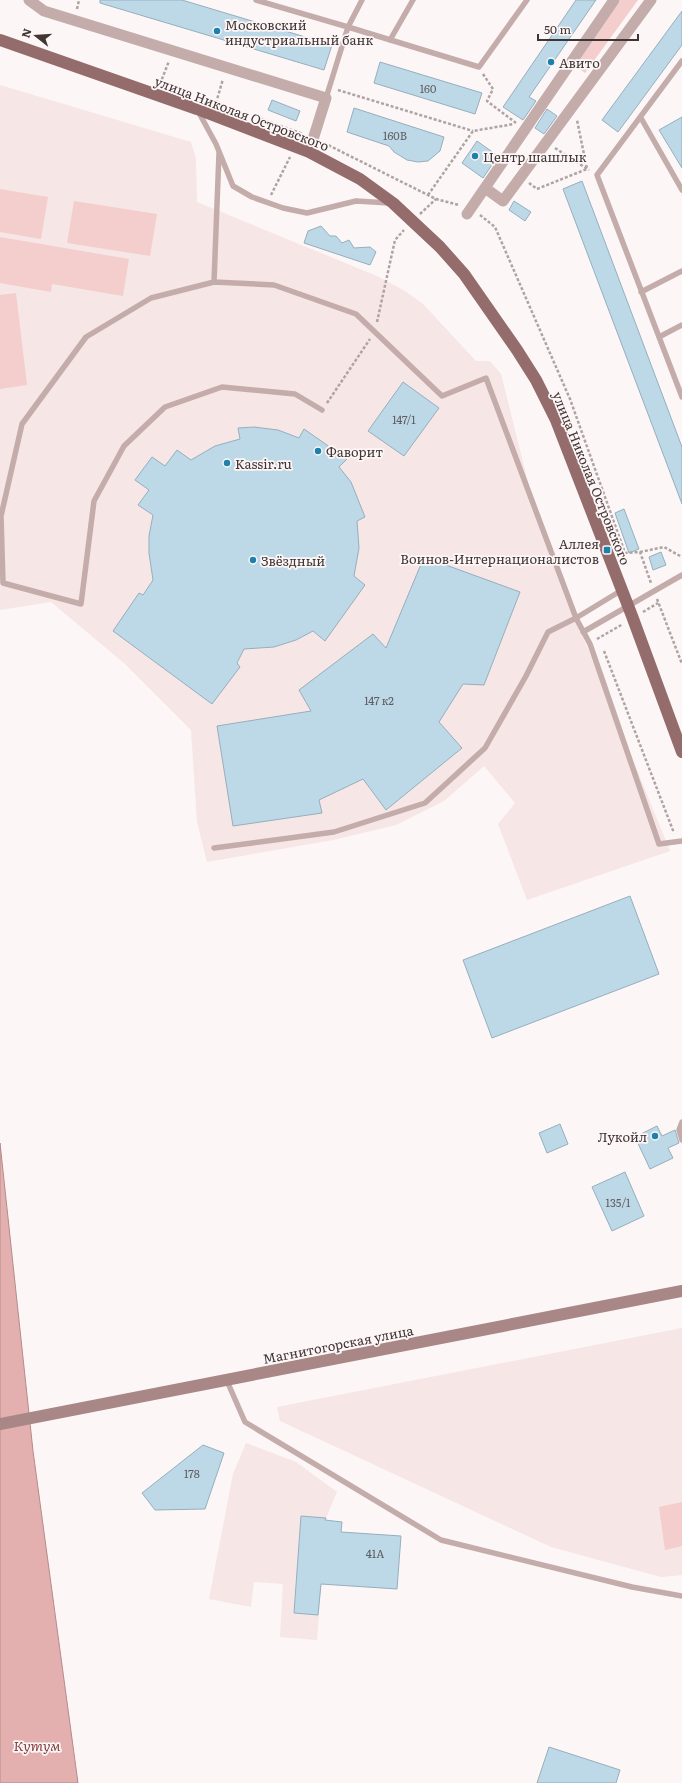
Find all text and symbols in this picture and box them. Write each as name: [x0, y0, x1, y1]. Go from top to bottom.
place label: Московский индустриальный банк: [225, 15, 373, 49]
north arrow: [16, 16, 56, 56]
scale bar: [538, 16, 638, 42]
text: 50 m: [544, 20, 571, 38]
text: N: [16, 26, 34, 40]
marker: Московский индустриальный банк: [212, 26, 222, 36]
place label: Авито: [559, 53, 600, 72]
marker: Авито: [546, 57, 556, 67]
street label: улица Николая Островского: [152, 71, 332, 155]
house number: 160: [420, 80, 436, 96]
house number: 160В: [383, 127, 407, 143]
place label: Центр шашлык: [483, 147, 587, 166]
marker: Центр шашлык: [470, 151, 480, 161]
street label: улица Николая Островского: [548, 388, 636, 568]
house number: 147/1: [392, 411, 416, 427]
place label: Фаворит: [326, 442, 383, 461]
marker: Фаворит: [313, 446, 323, 456]
place label: Kassir.ru: [235, 454, 292, 473]
marker: Kassir.ru: [222, 458, 232, 468]
place label: Аллея Воинов-Интернационалистов: [400, 534, 599, 568]
marker: Аллея Воинов-Интернационалистов: [602, 545, 612, 555]
place label: Звёздный: [261, 551, 325, 570]
marker: Звёздный: [248, 555, 258, 565]
house number: 147 к2: [364, 692, 394, 708]
place label: Лукойл: [598, 1127, 647, 1146]
marker: Лукойл: [650, 1131, 660, 1141]
house number: 135/1: [605, 1194, 631, 1210]
street label: Магнитогорская улица: [261, 1320, 415, 1368]
house number: 178: [184, 1465, 200, 1481]
house number: 41А: [366, 1545, 384, 1561]
water label: Кутум: [14, 1735, 61, 1755]

